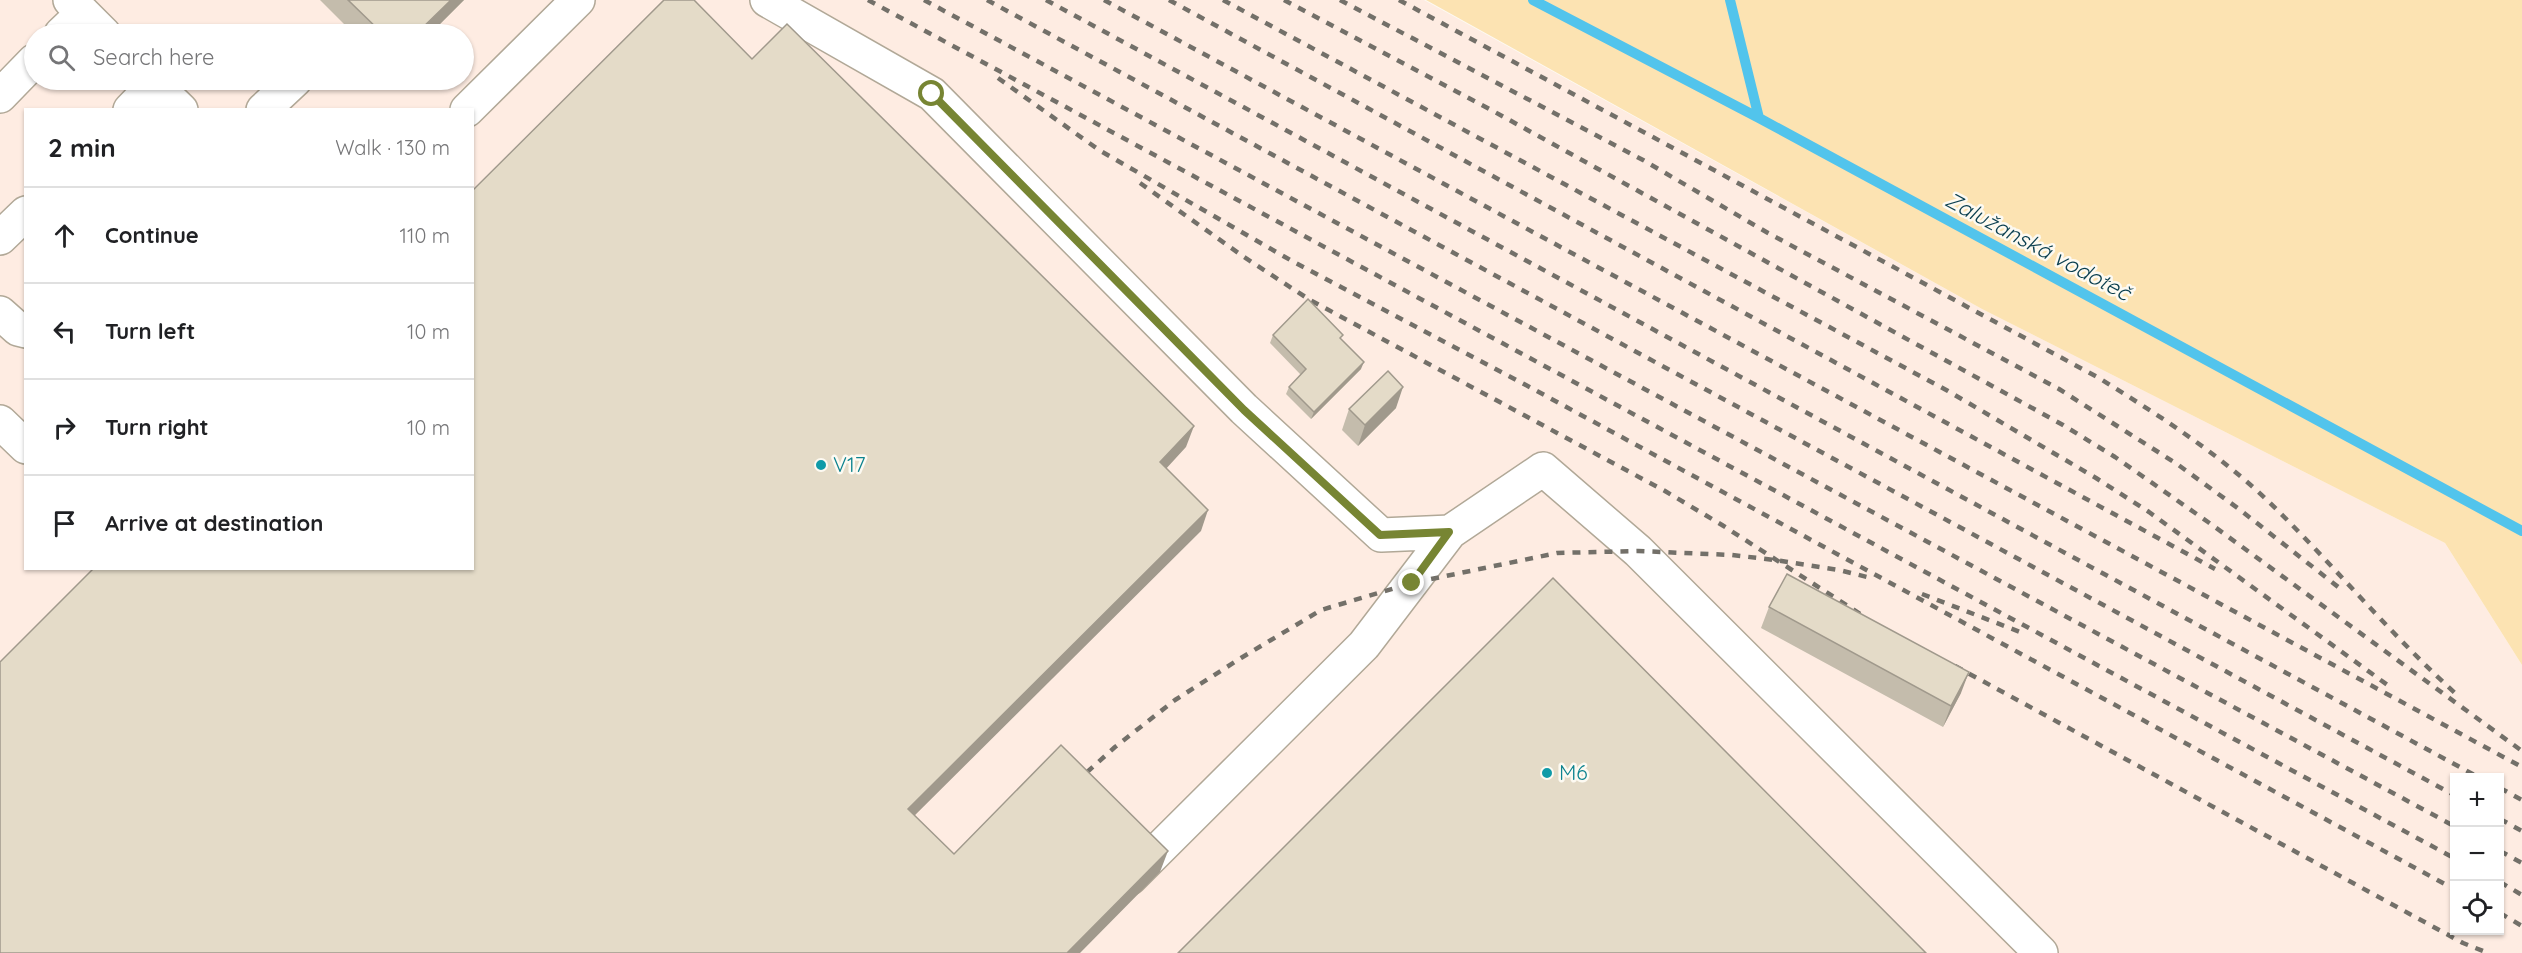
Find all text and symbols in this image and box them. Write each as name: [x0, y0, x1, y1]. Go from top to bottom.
search box: [24, 24, 474, 90]
icon: search: [45, 41, 78, 74]
text: Search here: [93, 43, 214, 71]
route start: [918, 80, 944, 106]
text: 2 min: [48, 131, 116, 164]
text: Walk · 130 m: [335, 135, 450, 160]
water label: Zalužanská vodoteč: [1941, 185, 2138, 308]
icon: ahead: [48, 219, 81, 252]
text: Continue: [105, 221, 199, 249]
text: 110 m: [400, 223, 450, 248]
icon: left: [48, 315, 81, 348]
text: Turn left: [105, 317, 195, 345]
text: 10 m: [407, 319, 450, 344]
icon: right: [48, 411, 81, 444]
text: Turn right: [105, 413, 209, 441]
text: 10 m: [407, 415, 450, 440]
place label: V17: [833, 451, 866, 477]
marker: V17: [814, 458, 828, 472]
icon: arrive: [48, 507, 81, 540]
text: Arrive at destination: [105, 509, 323, 537]
route end: [1398, 569, 1424, 595]
place label: M6: [1559, 759, 1588, 785]
marker: M6: [1540, 766, 1554, 780]
map controls: [2450, 773, 2504, 935]
button: +: [2450, 773, 2504, 827]
button: −: [2450, 827, 2504, 881]
button: locate: [2450, 881, 2504, 935]

